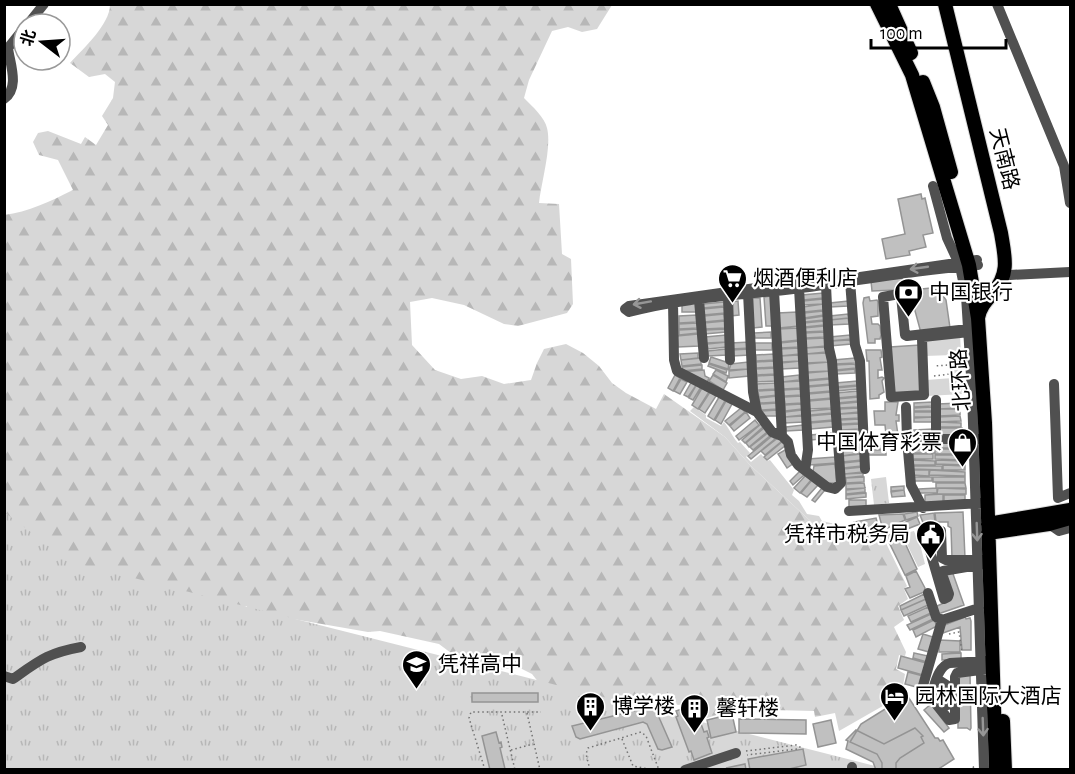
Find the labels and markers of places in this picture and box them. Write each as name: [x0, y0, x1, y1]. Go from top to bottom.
supermarket icon: 烟酒便利店: [716, 262, 748, 304]
place label: 烟酒便利店: [753, 267, 858, 289]
bank icon: 中国银行: [892, 276, 924, 318]
place label: 中国银行: [929, 281, 1013, 303]
shop icon: 中国体育彩票: [947, 426, 979, 468]
place label: 中国体育彩票: [816, 431, 942, 453]
public building icon: 凭祥市税务局: [915, 518, 947, 560]
place label: 凭祥市税务局: [784, 523, 910, 545]
school or university icon: 凭祥高中: [401, 648, 433, 690]
place label: 凭祥高中: [438, 653, 522, 675]
hotel icon: 园林国际大酒店: [878, 680, 910, 722]
place label: 园林国际大酒店: [915, 685, 1062, 707]
building icon: 博学楼: [575, 690, 607, 732]
building icon: 馨轩楼: [679, 692, 711, 734]
place label: 博学楼: [612, 695, 675, 717]
place label: 馨轩楼: [716, 697, 779, 719]

